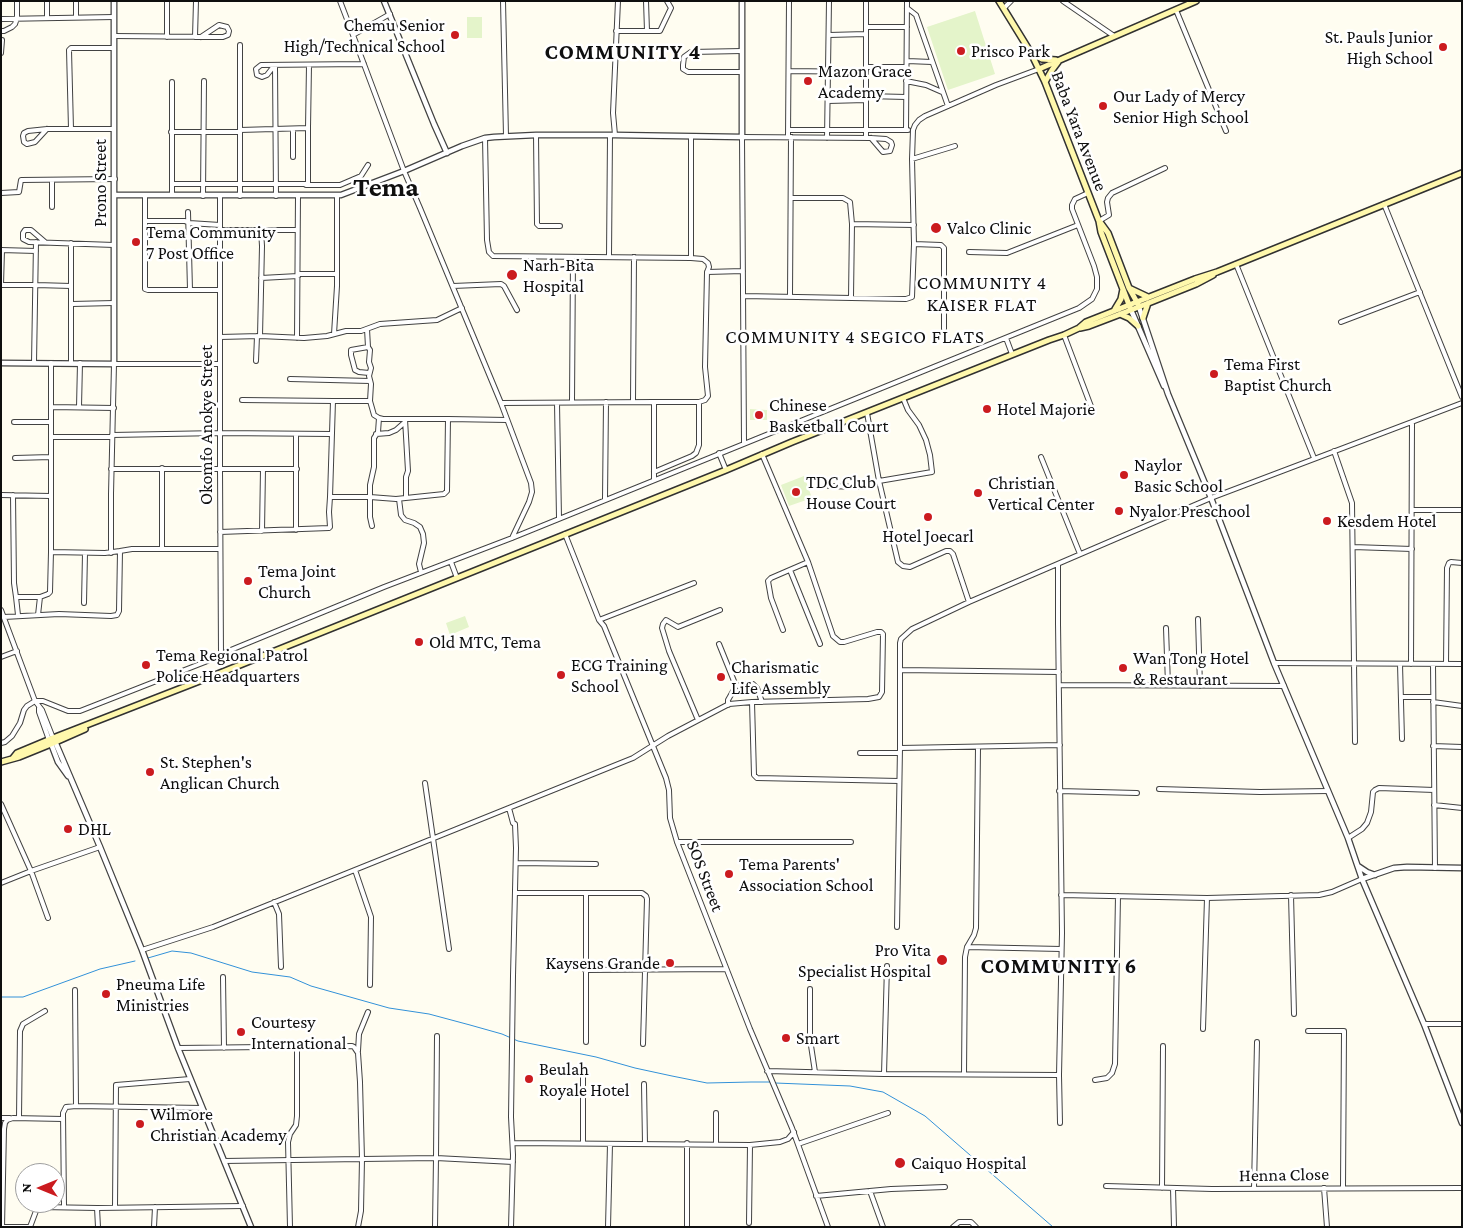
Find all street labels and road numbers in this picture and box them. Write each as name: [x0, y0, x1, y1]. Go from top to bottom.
street label: Baba Yara Avenue: [1046, 68, 1112, 194]
street label: Prono Street: [89, 139, 111, 227]
street label: Okomfo Anokye Street: [195, 345, 217, 505]
street label: SOS Street: [682, 837, 728, 915]
street label: Henna Close: [1239, 1163, 1329, 1187]

